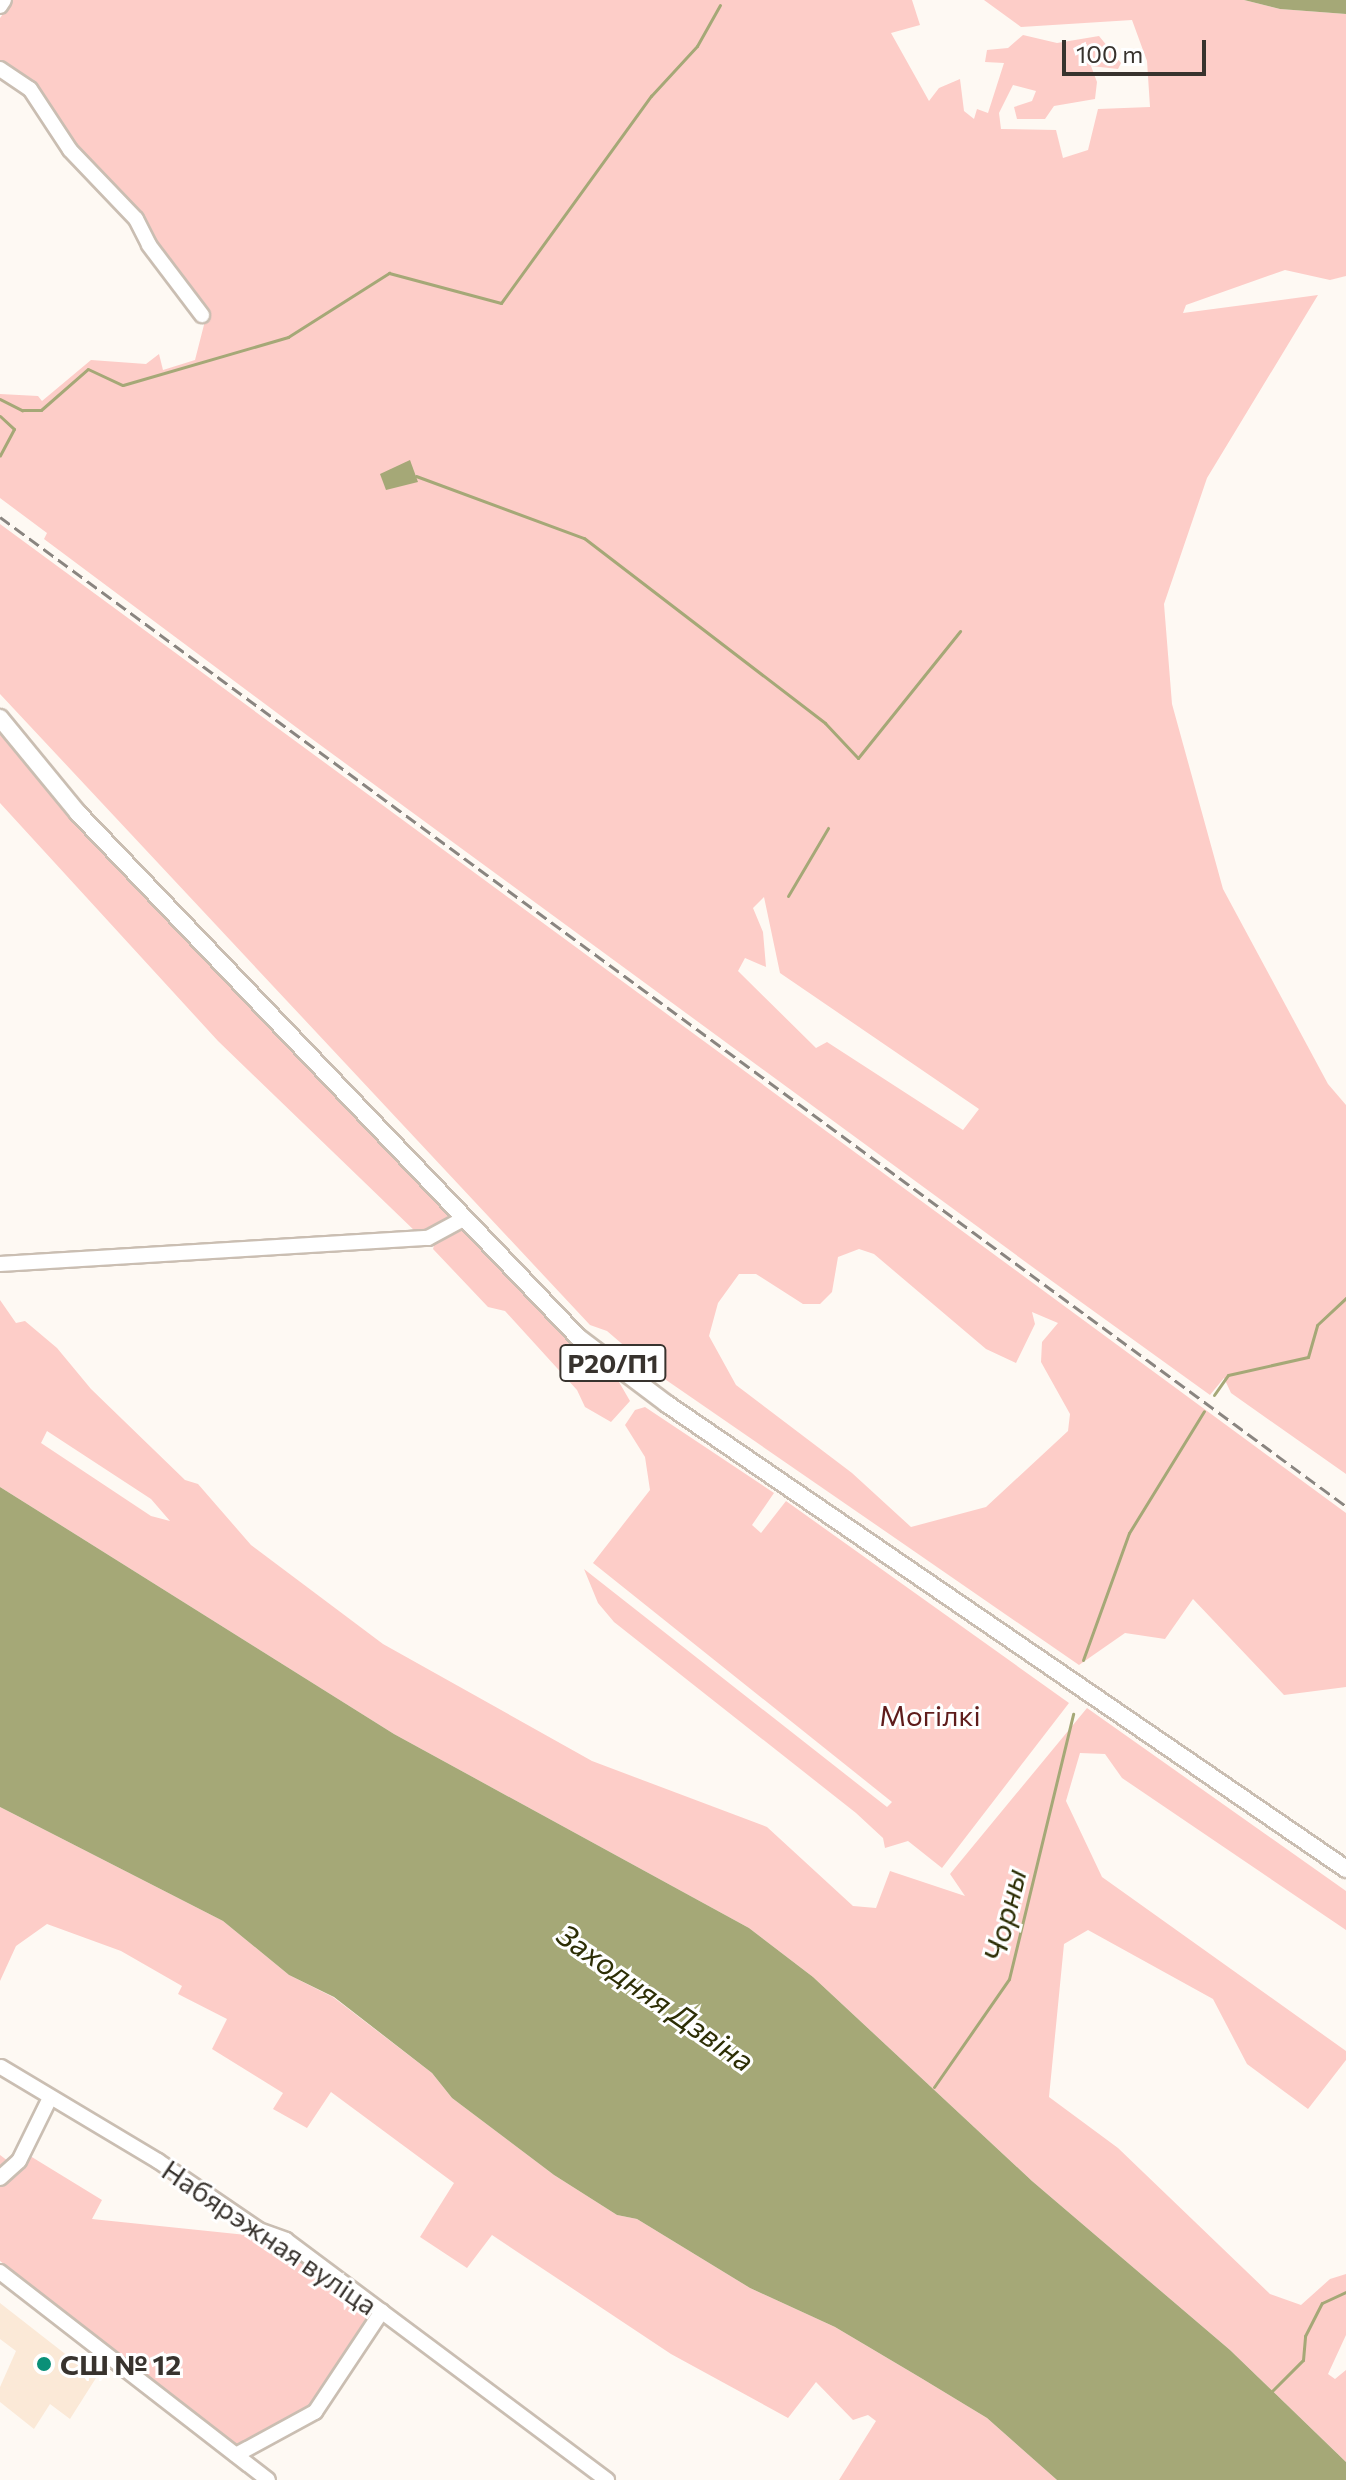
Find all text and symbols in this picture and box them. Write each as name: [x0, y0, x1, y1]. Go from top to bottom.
scale bar: [1066, 24, 1210, 74]
text: 100 m: [1076, 39, 1143, 68]
road number: Р20/П1: [559, 1341, 667, 1385]
park label: Могілкі: [879, 1698, 981, 1732]
water label: Чорны: [975, 1865, 1033, 1965]
water label: Заходняя Дзвіна: [551, 1916, 761, 2078]
street label: Набярэжная вуліца: [156, 2153, 384, 2321]
place label: СШ № 12: [60, 2347, 181, 2381]
marker: СШ № 12: [35, 2355, 53, 2373]

